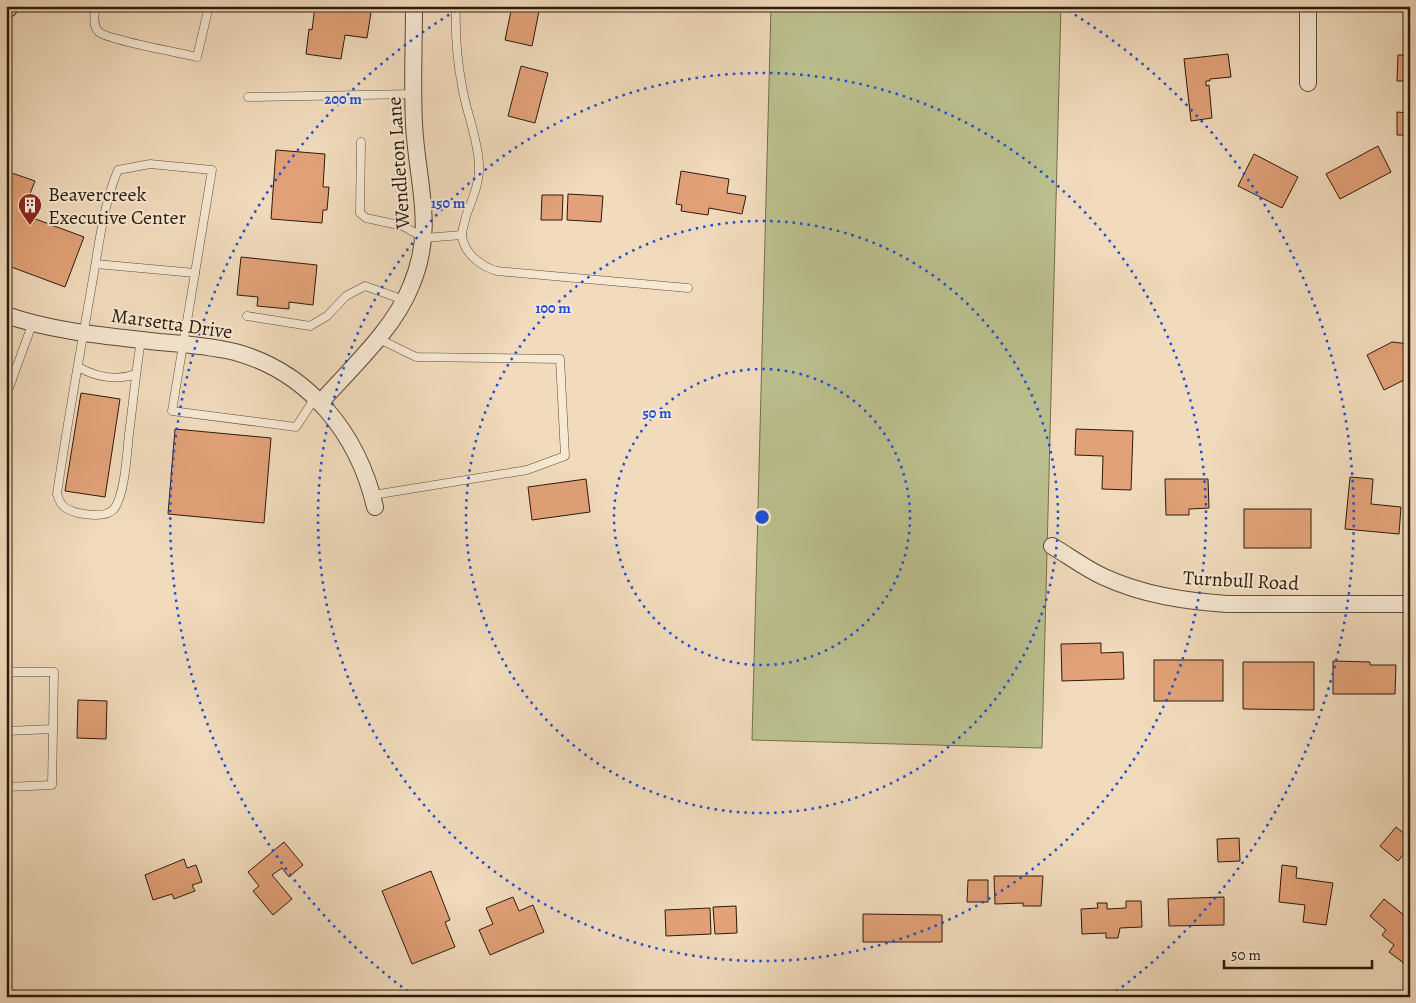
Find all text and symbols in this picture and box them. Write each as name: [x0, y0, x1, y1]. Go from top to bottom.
text: 200 m: [324, 89, 362, 109]
street label: Wendleton Lane: [380, 96, 417, 231]
place label: Beavercreek Executive Center: [48, 181, 187, 231]
building icon: Beavercreek Executive Center: [17, 192, 43, 226]
text: 150 m: [431, 193, 466, 213]
text: 100 m: [535, 298, 571, 318]
street label: Marsetta Drive: [110, 302, 234, 345]
text: 50 m: [642, 403, 672, 423]
centre of rings: [753, 508, 771, 526]
street label: Turnbull Road: [1182, 564, 1300, 597]
scale bar: [1224, 938, 1371, 970]
text: 50 m: [1231, 945, 1261, 965]

